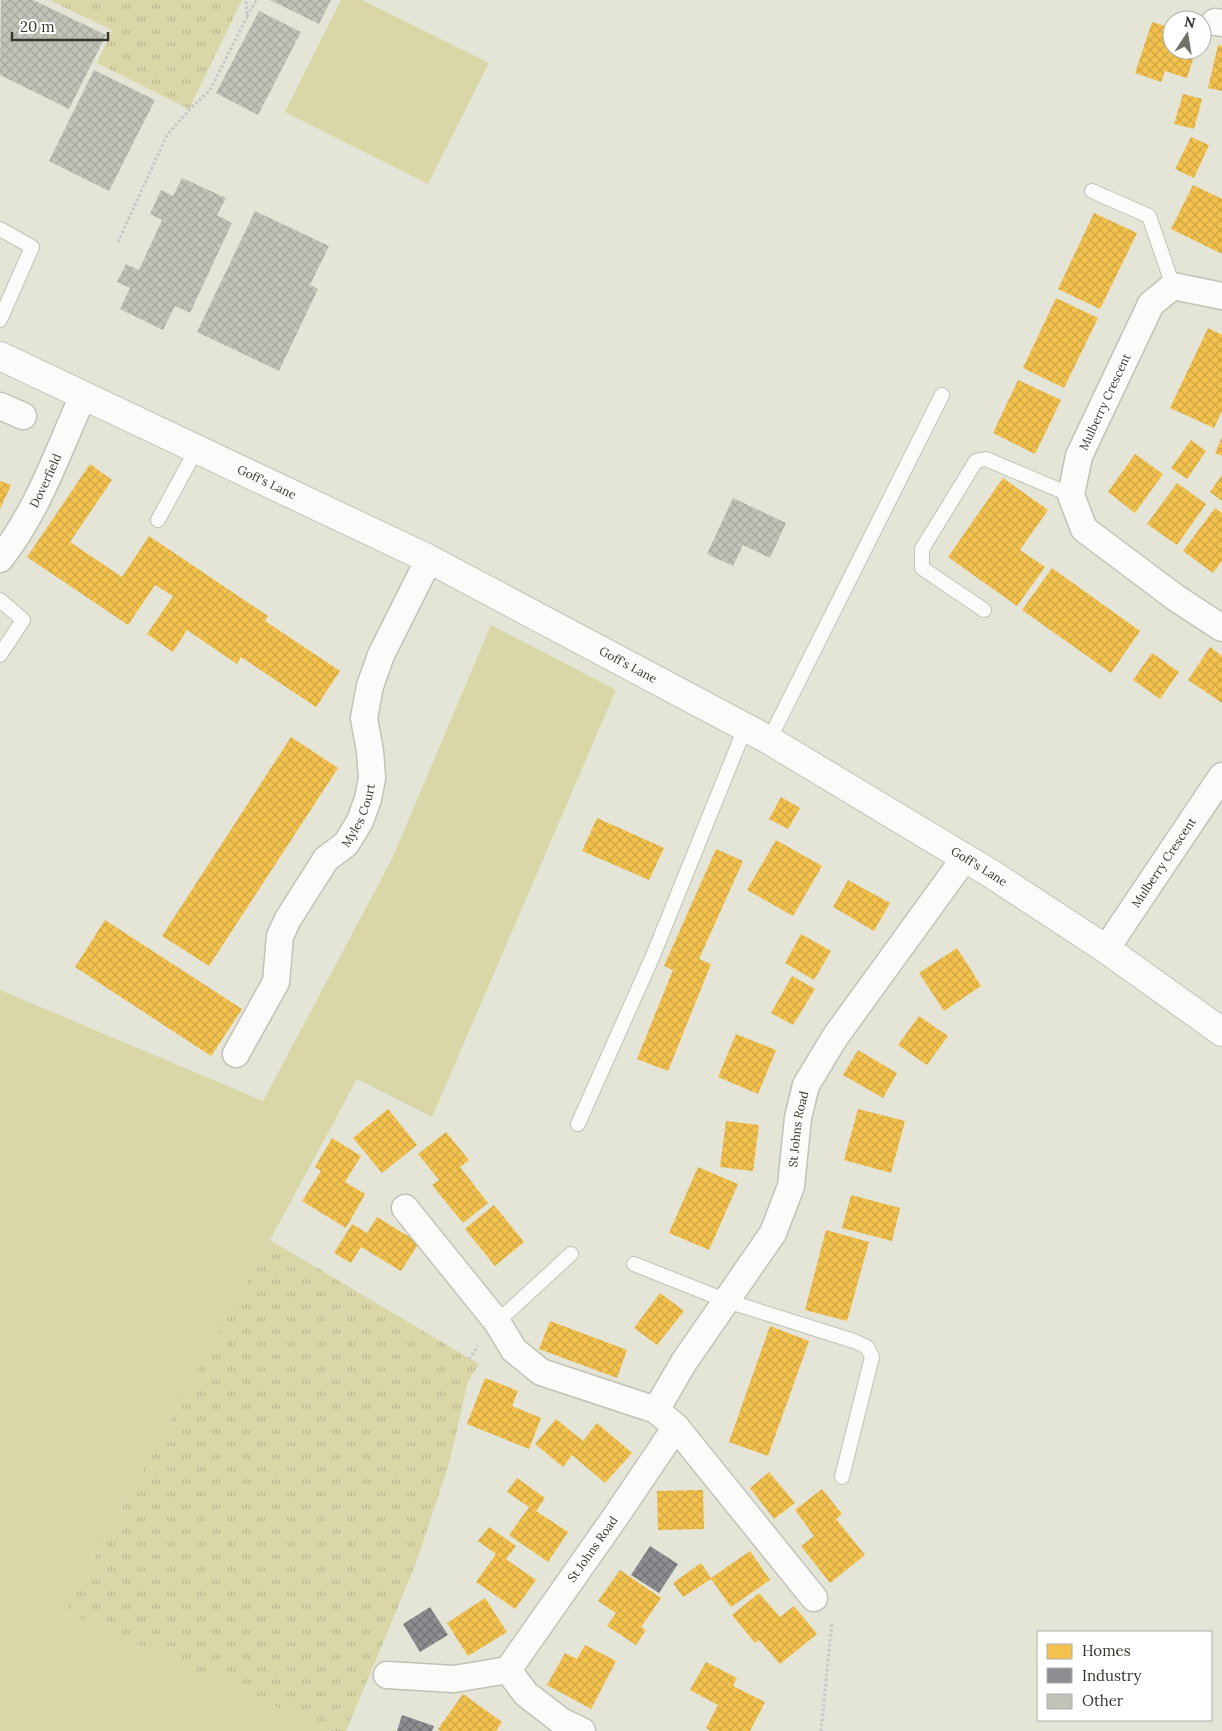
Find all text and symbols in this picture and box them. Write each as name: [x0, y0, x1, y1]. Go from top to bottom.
scale bar: [12, 10, 109, 42]
north arrow: [1162, 10, 1212, 60]
text: N: [1183, 12, 1197, 32]
text: 20 m: [20, 17, 55, 36]
street label: Mulberry Crescent: [1076, 351, 1134, 453]
street label: Doverfield: [26, 451, 64, 510]
street label: Goff's Lane: [235, 461, 299, 502]
street label: Goff's Lane: [597, 643, 660, 686]
street label: Myles Court: [338, 782, 378, 850]
street label: Mulberry Crescent: [1128, 814, 1199, 910]
street label: Goff's Lane: [948, 843, 1011, 889]
street label: St Johns Road: [785, 1089, 811, 1168]
street label: St Johns Road: [564, 1513, 621, 1585]
legend: [1037, 1631, 1212, 1721]
text: Homes: [1082, 1641, 1131, 1660]
text: Industry: [1082, 1666, 1141, 1685]
text: Other: [1082, 1691, 1124, 1710]

